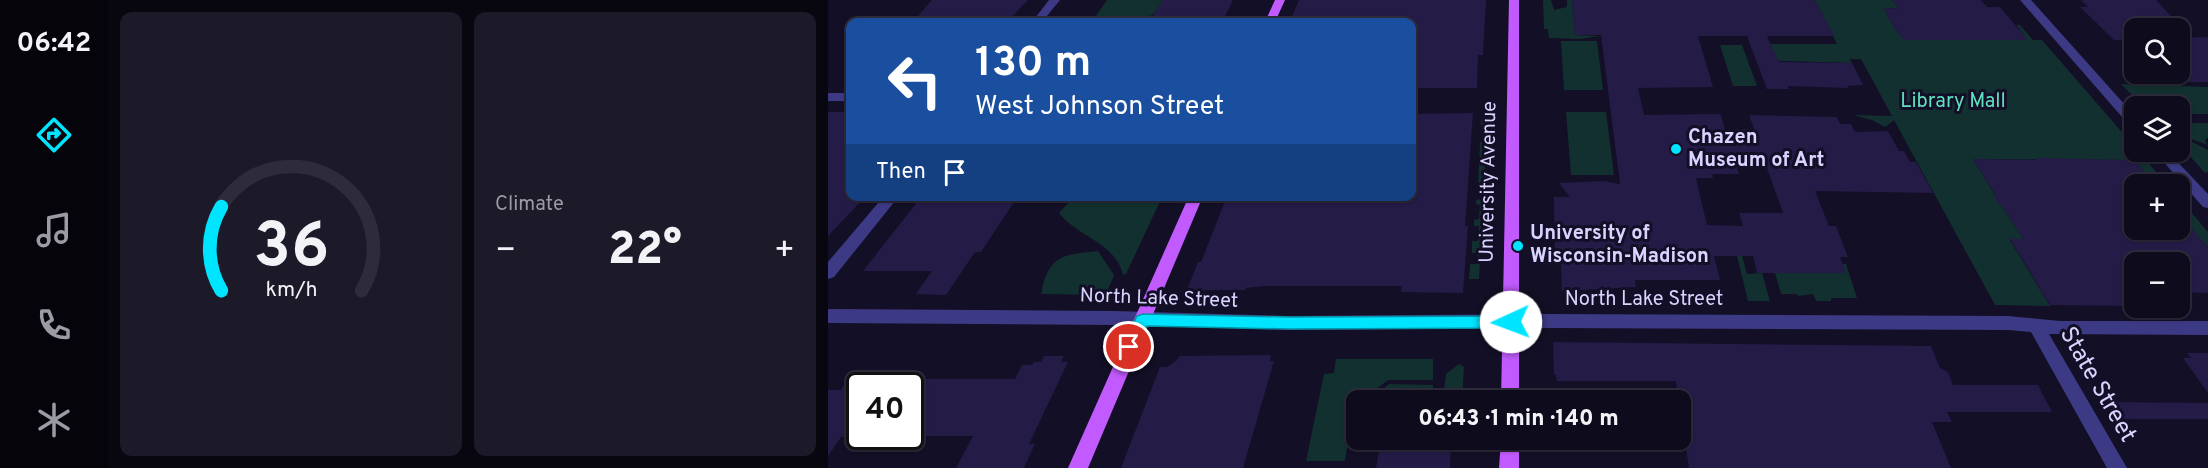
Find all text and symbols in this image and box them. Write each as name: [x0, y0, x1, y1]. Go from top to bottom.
map controls: [2124, 18, 2190, 318]
button: search: [2124, 18, 2190, 84]
text: 06:42: [17, 27, 91, 61]
text: 130 m: [975, 38, 1091, 91]
icon: left: [876, 42, 954, 120]
park label: Library Mall: [1900, 89, 2006, 115]
text: West Johnson Street: [975, 90, 1224, 124]
button: layers: [2124, 96, 2190, 162]
street label: University Avenue: [1475, 101, 1503, 263]
icon: directions: [33, 114, 75, 156]
place label: Chazen Museum of Art: [1688, 125, 1825, 174]
marker: Chazen Museum of Art: [1669, 142, 1683, 156]
icon: arrive: [938, 156, 971, 189]
text: Then: [876, 159, 926, 186]
button: +: [2124, 174, 2190, 240]
text: Climate: [495, 192, 564, 218]
icon: music: [33, 209, 75, 251]
text: 36: [253, 210, 329, 289]
place label: University of Wisconsin-Madison: [1530, 221, 1709, 270]
text: 22°: [608, 223, 682, 280]
text: −: [495, 231, 516, 273]
text: +: [774, 231, 795, 273]
marker: University of Wisconsin-Madison: [1511, 239, 1525, 253]
button: −: [2124, 252, 2190, 318]
text: km/h: [265, 277, 317, 304]
street label: North Lake Street: [1079, 283, 1239, 315]
street label: North Lake Street: [1565, 287, 1723, 313]
position arrow: [1479, 290, 1543, 354]
icon: phone: [33, 304, 75, 346]
pin: [1103, 321, 1154, 372]
street label: State Street: [2052, 322, 2142, 448]
icon: arrive: [1112, 330, 1145, 363]
speed limit sign: 40: [846, 372, 924, 450]
icon: climate: [33, 399, 75, 441]
text: 06:43 · 1 min · 140 m: [1418, 406, 1619, 433]

